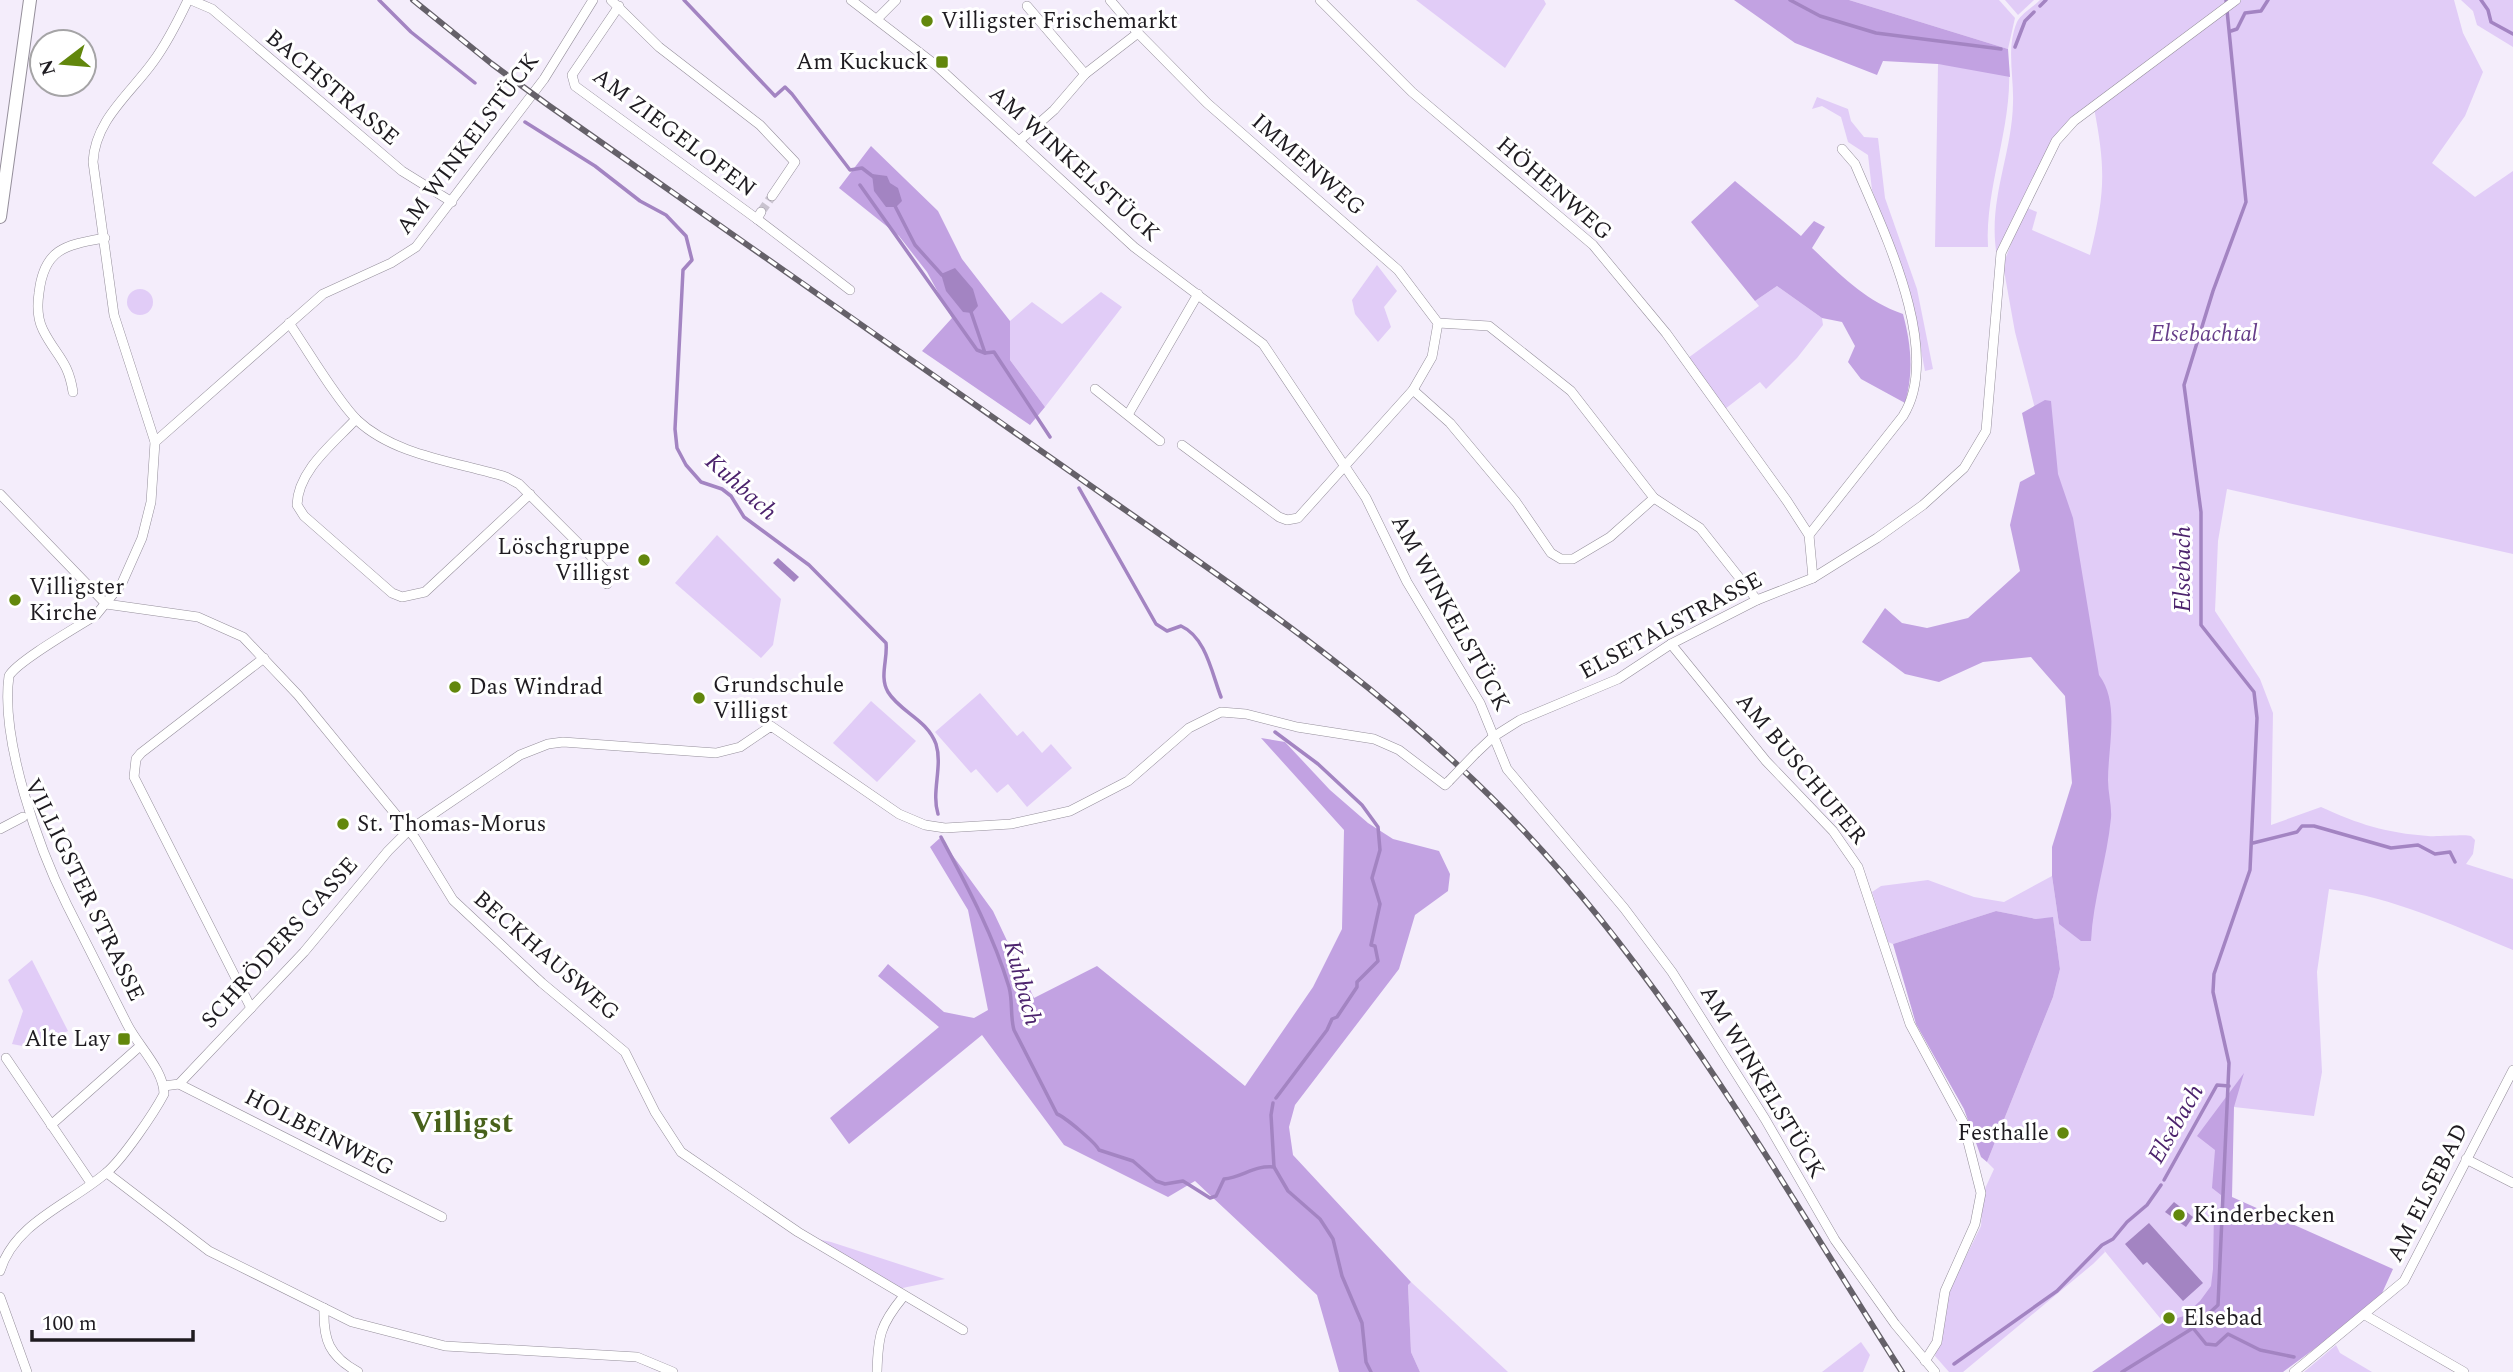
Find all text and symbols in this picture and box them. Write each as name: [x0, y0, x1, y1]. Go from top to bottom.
place label: Villigster Frischemarkt: [941, 4, 1178, 39]
marker: Villigster Frischemarkt: [919, 13, 935, 29]
street label: BACHSTRASSE: [257, 21, 407, 155]
north arrow: [28, 28, 98, 98]
street label: AM WINKELSTÜCK: [388, 45, 548, 242]
place label: Am Kuckuck: [796, 45, 928, 80]
marker: Am Kuckuck: [934, 54, 950, 70]
text: N: [32, 56, 64, 79]
street label: AM ZIEGELOFEN: [585, 60, 763, 206]
street label: AM WINKELSTÜCK: [980, 77, 1168, 251]
street label: IMMENWEG: [1243, 105, 1373, 225]
street label: HÖHENWEG: [1488, 128, 1620, 250]
park label: Elsebachtal: [2150, 317, 2258, 352]
water label: Kuhbach: [697, 445, 785, 529]
street label: AM WINKELSTÜCK: [1381, 508, 1519, 718]
water label: Elsebach: [2165, 526, 2201, 612]
place label: Löschgruppe Villigst: [497, 530, 630, 591]
marker: Löschgruppe Villigst: [636, 552, 652, 568]
street label: ELSETALSTRASSE: [1573, 563, 1769, 689]
place label: Villigster Kirche: [29, 570, 124, 631]
marker: Villigster Kirche: [7, 592, 23, 608]
place label: Grundschule Villigst: [713, 668, 844, 729]
place label: Das Windrad: [469, 670, 603, 705]
marker: Das Windrad: [447, 679, 463, 695]
street label: AM BUSCHUFER: [1727, 685, 1876, 853]
marker: Grundschule Villigst: [691, 690, 707, 706]
street label: VILLIGSTER STRASSE: [15, 772, 153, 1008]
place label: St. Thomas-Morus: [357, 807, 546, 842]
marker: St. Thomas-Morus: [335, 816, 351, 832]
street label: SCHRÖDERS GASSE: [193, 849, 367, 1037]
street label: BECKHAUSWEG: [465, 882, 627, 1030]
water label: Kuhbach: [993, 936, 1051, 1030]
street label: AM WINKELSTÜCK: [1690, 979, 1834, 1186]
place label: Alte Lay: [24, 1022, 111, 1057]
marker: Alte Lay: [116, 1031, 132, 1047]
water label: Elsebach: [2139, 1078, 2213, 1170]
street label: HOLBEINWEG: [238, 1080, 400, 1186]
district label: Villigst: [411, 1100, 513, 1146]
place label: Festhalle: [1958, 1116, 2049, 1151]
street label: AM ELSEBAD: [2378, 1118, 2478, 1268]
marker: Festhalle: [2055, 1125, 2071, 1141]
place label: Kinderbecken: [2193, 1198, 2335, 1233]
marker: Kinderbecken: [2171, 1207, 2187, 1223]
scale bar: [32, 1298, 192, 1342]
place label: Elsebad: [2183, 1301, 2263, 1336]
text: 100 m: [42, 1308, 97, 1340]
marker: Elsebad: [2161, 1310, 2177, 1326]

